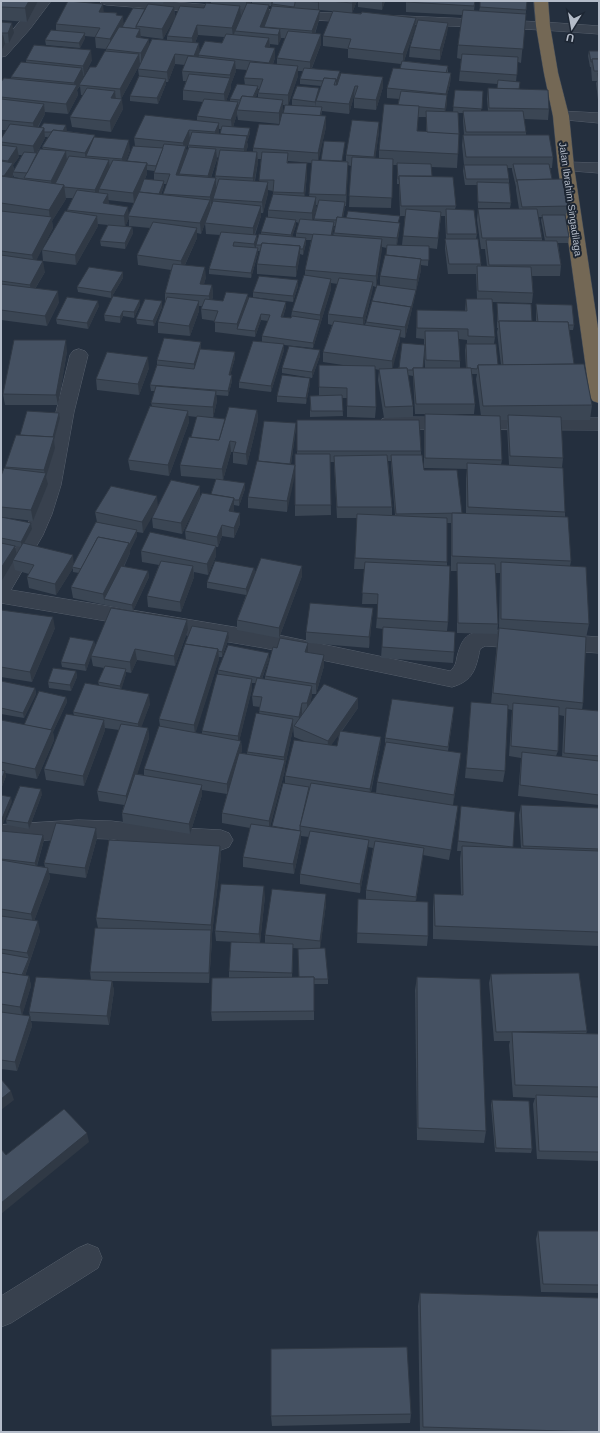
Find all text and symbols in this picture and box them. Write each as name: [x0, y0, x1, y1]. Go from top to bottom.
north arrow: [552, 8, 592, 48]
text: U: [565, 31, 575, 44]
street label: Jalan Ibrahim Singadilaga: [557, 141, 584, 257]

